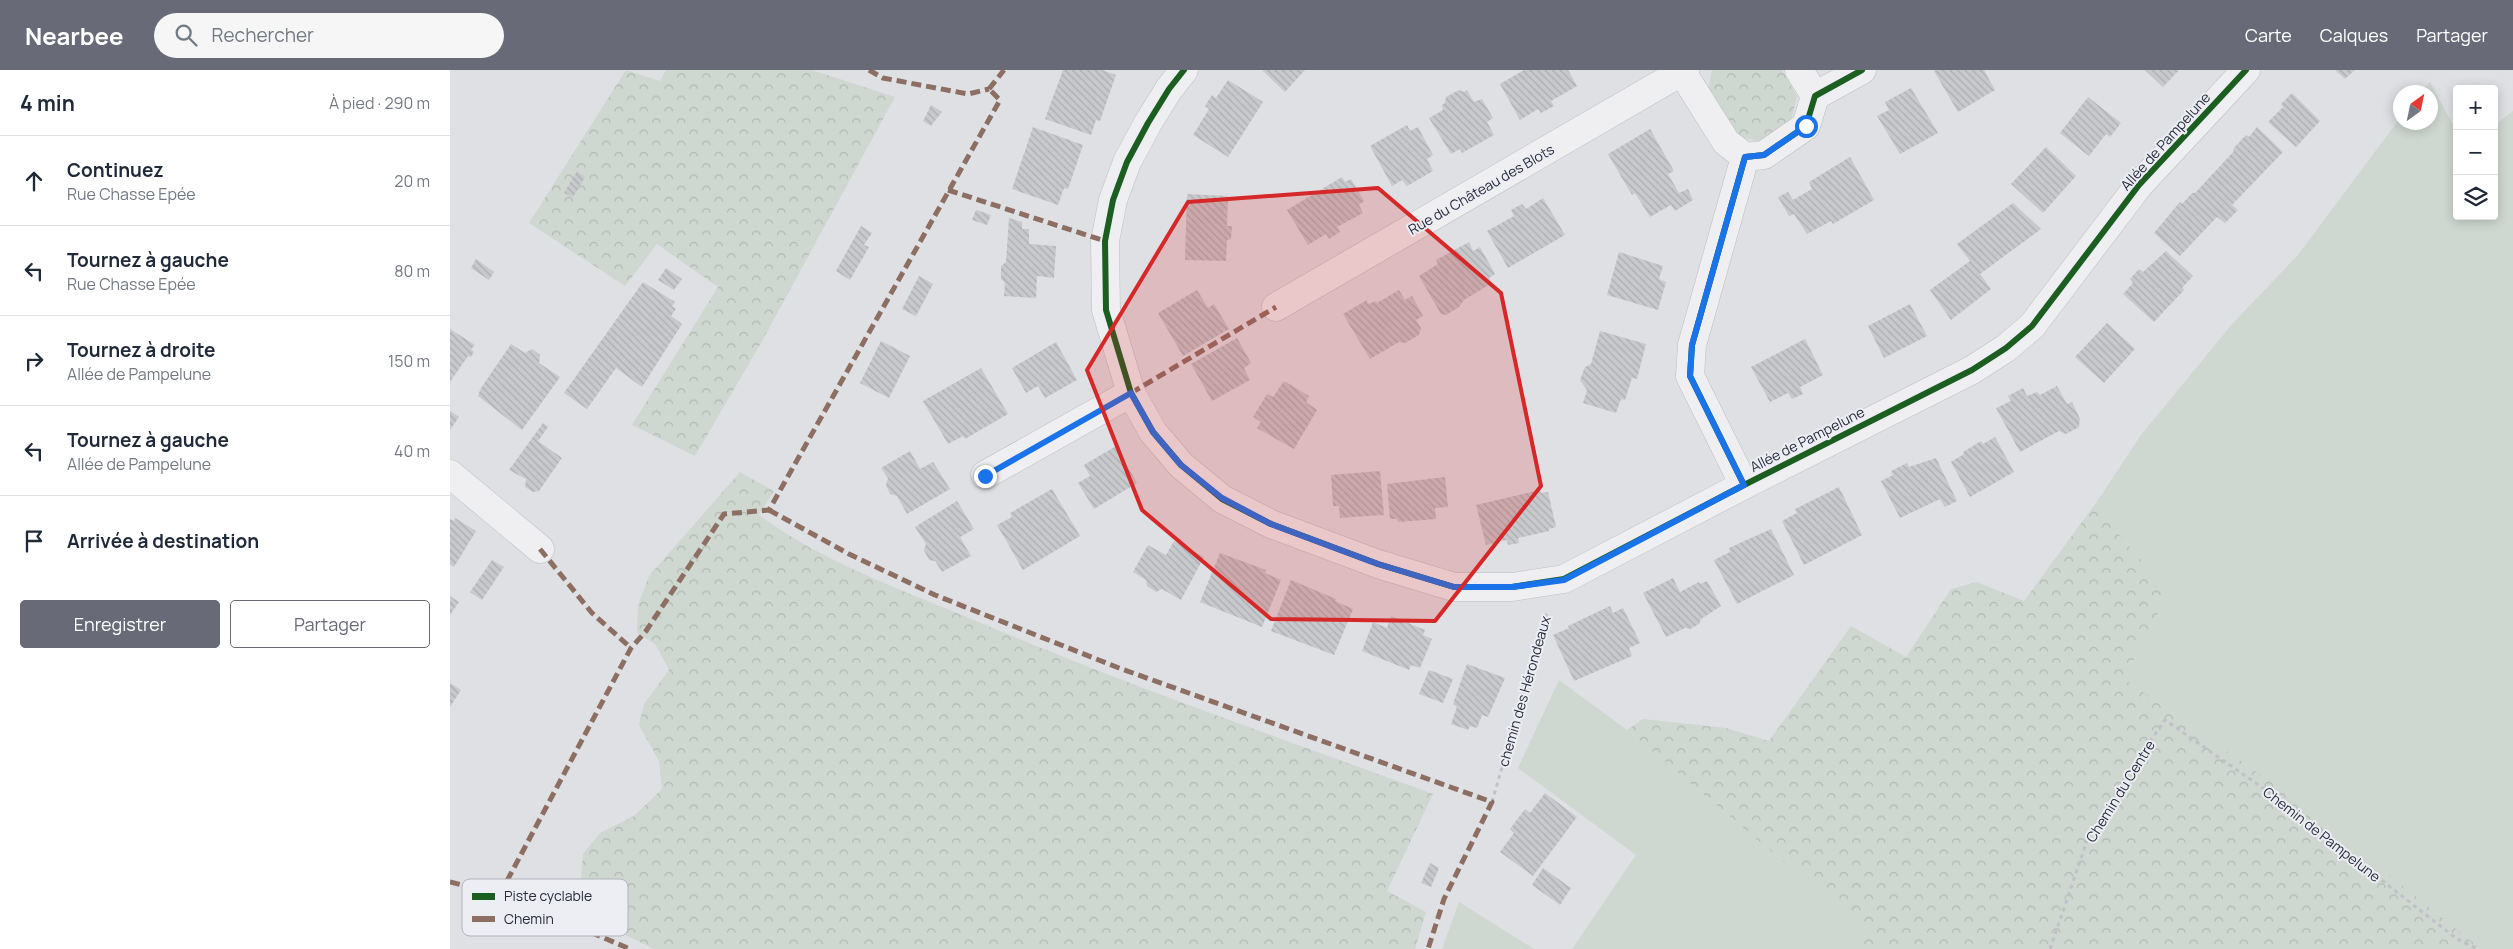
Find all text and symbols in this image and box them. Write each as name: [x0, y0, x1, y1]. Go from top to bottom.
search box: [154, 13, 504, 58]
text: Nearbee: [25, 19, 124, 52]
icon: search: [172, 21, 200, 49]
text: Rechercher: [212, 22, 314, 48]
text: Carte: [2245, 23, 2292, 47]
text: Calques: [2320, 23, 2388, 47]
text: Partager: [2416, 23, 2488, 47]
north arrow: [2393, 85, 2438, 130]
map controls: [2453, 85, 2498, 220]
button: +: [2453, 85, 2498, 130]
street label: Allée de Pampelune: [2116, 88, 2214, 194]
text: 4 min: [20, 89, 75, 117]
text: À pied · 290 m: [329, 92, 430, 114]
route start: [1795, 115, 1818, 138]
button: −: [2453, 130, 2498, 175]
street label: Rue du Château des Blots: [1405, 139, 1557, 239]
text: Continuez: [67, 157, 164, 183]
icon: ahead: [20, 167, 48, 195]
text: 20 m: [394, 170, 430, 192]
button: layers: [2453, 175, 2498, 220]
text: Rue Chasse Epée: [67, 183, 196, 205]
text: Tournez à gauche: [67, 247, 229, 273]
icon: left: [20, 257, 48, 285]
text: 80 m: [394, 260, 430, 282]
text: Rue Chasse Epée: [67, 273, 196, 295]
text: Tournez à droite: [67, 337, 215, 363]
icon: right: [20, 347, 48, 375]
text: 150 m: [388, 350, 430, 372]
text: Allée de Pampelune: [67, 363, 211, 385]
street label: Allée de Pampelune: [1746, 402, 1868, 476]
text: Tournez à gauche: [67, 427, 229, 453]
icon: left: [20, 437, 48, 465]
text: 40 m: [394, 440, 430, 462]
text: Allée de Pampelune: [67, 453, 211, 475]
route end: [974, 465, 997, 488]
icon: arrive: [20, 527, 48, 555]
text: Arrivée à destination: [67, 528, 259, 554]
button: Enregistrer: [20, 600, 220, 648]
button: Partager: [230, 600, 430, 648]
street label: chemin des Hérondeaux: [1493, 613, 1555, 769]
street label: Chemin du Centre: [2081, 736, 2159, 846]
street label: Chemin de Pampelune: [2259, 782, 2385, 886]
legend: [462, 879, 628, 936]
text: Piste cyclable: [504, 886, 592, 905]
text: Chemin: [504, 909, 554, 928]

